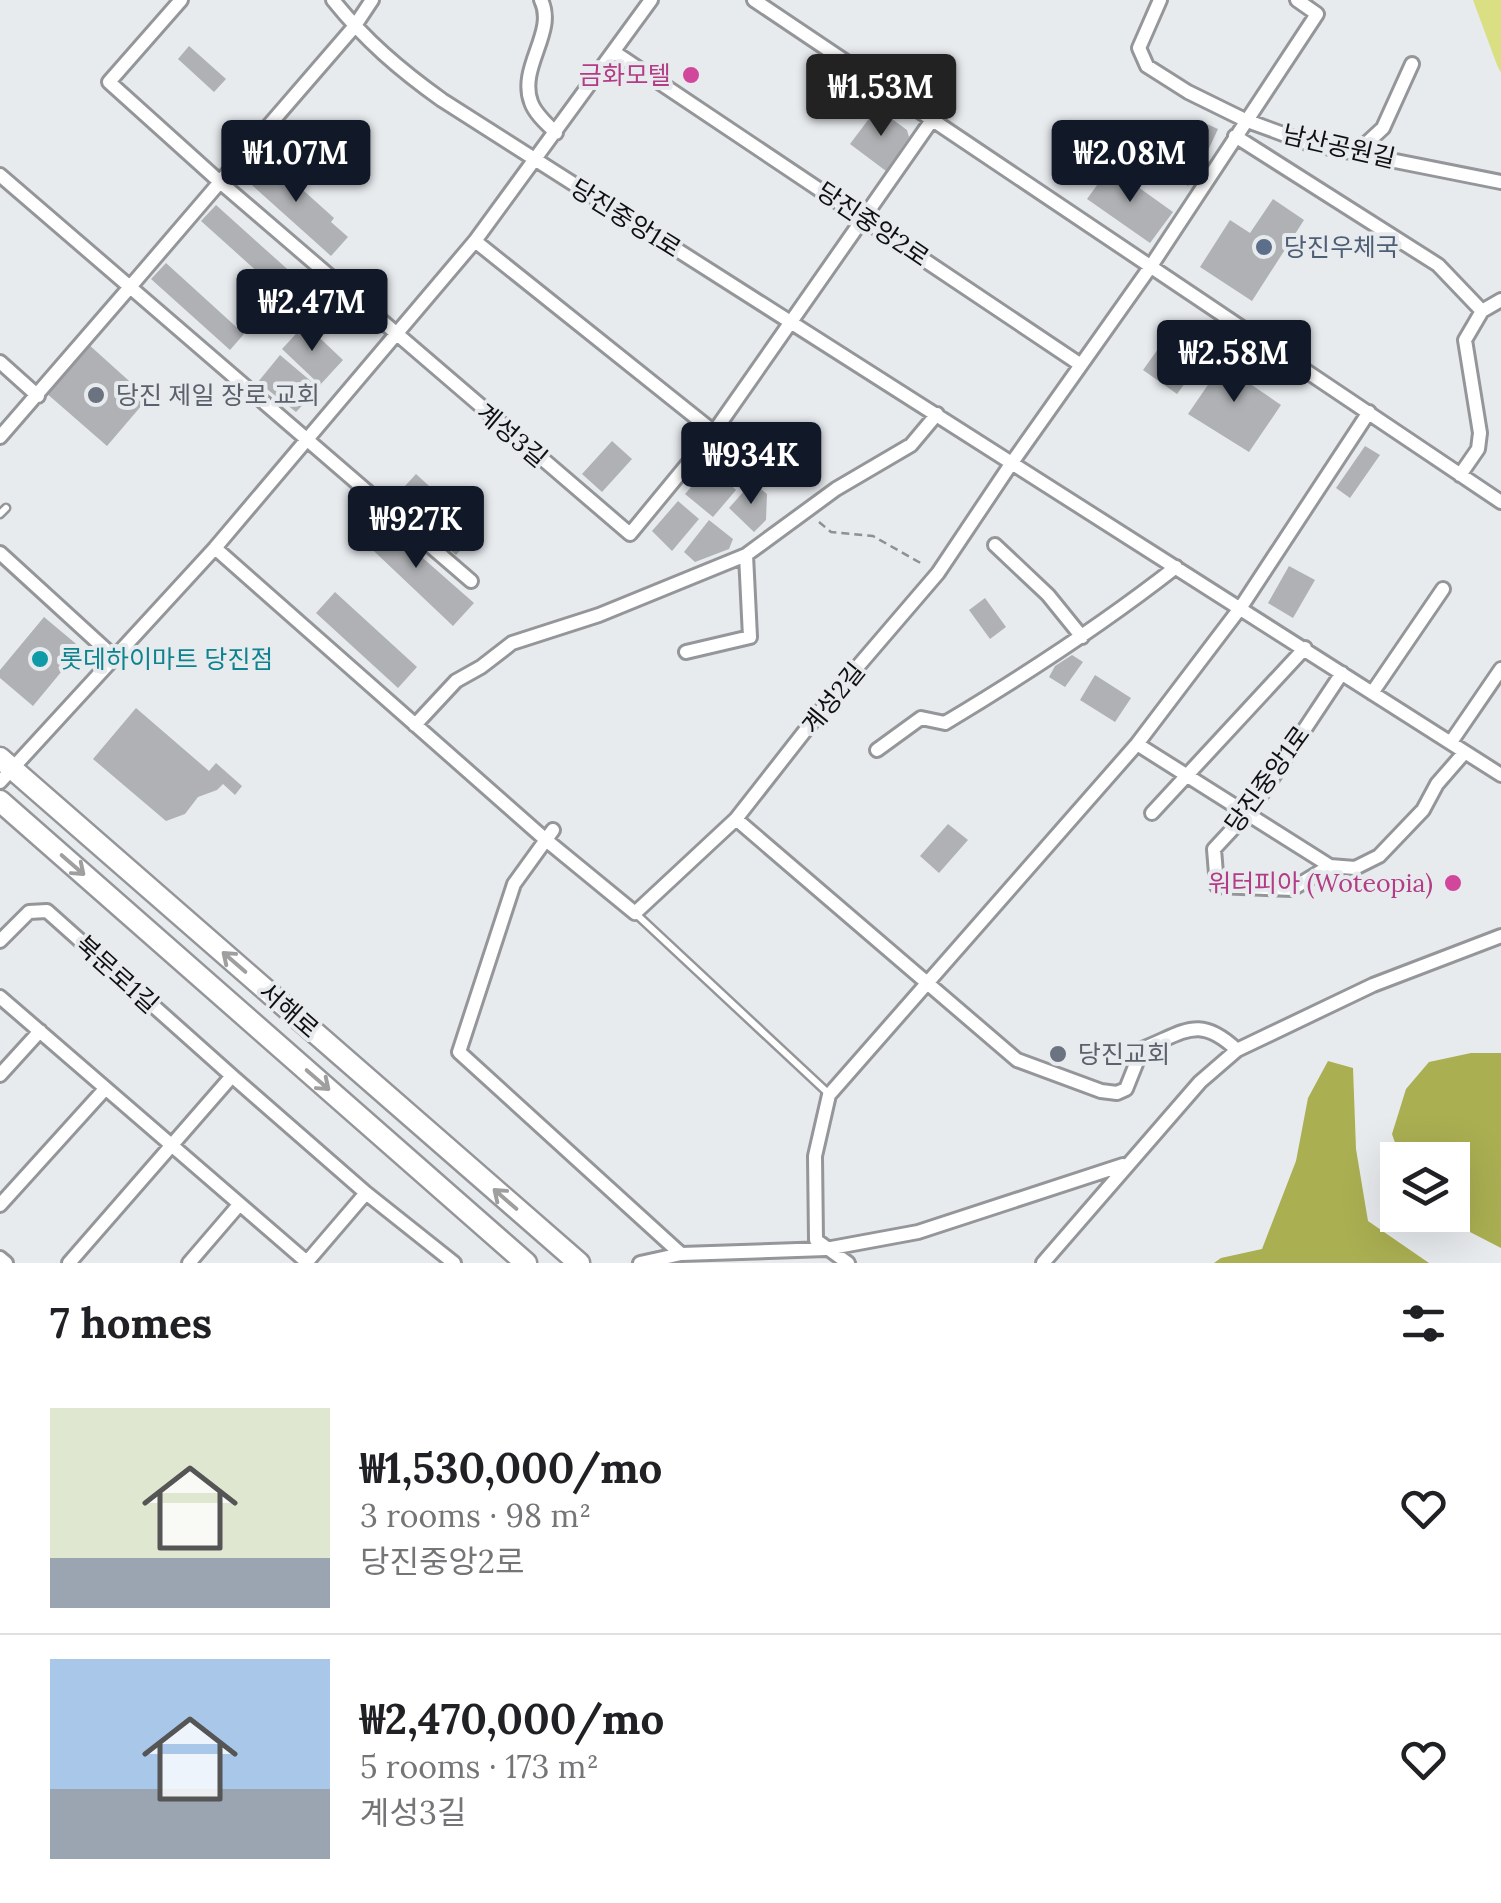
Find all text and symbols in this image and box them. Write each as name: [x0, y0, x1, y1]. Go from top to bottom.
pin: ₩1.53M: [800, 54, 962, 139]
place label: 금화모텔: [579, 59, 671, 91]
marker: 금화모텔: [680, 64, 702, 86]
text: ₩1.53M: [828, 66, 934, 107]
street label: 남산공원길: [1279, 117, 1399, 175]
pin: ₩1.07M: [215, 120, 377, 205]
pin: ₩2.08M: [1049, 120, 1211, 205]
text: ₩1.07M: [243, 132, 349, 173]
text: ₩2.08M: [1074, 132, 1186, 173]
street label: 당진중앙1로: [565, 172, 687, 264]
street label: 당진중앙2로: [811, 175, 935, 273]
place label: 당진우체국: [1284, 231, 1399, 263]
marker: 당진우체국: [1253, 236, 1275, 258]
pin: ₩2.47M: [231, 269, 393, 354]
text: ₩2.47M: [258, 281, 366, 322]
pin: ₩2.58M: [1153, 320, 1315, 405]
text: ₩2.58M: [1179, 332, 1289, 373]
place label: 당진 제일 장로 교회: [116, 379, 320, 411]
marker: 당진 제일 장로 교회: [85, 384, 107, 406]
street label: 계성3길: [470, 396, 554, 474]
pin: ₩934K: [681, 422, 821, 507]
text: ₩934K: [703, 434, 799, 475]
pin: ₩927K: [346, 486, 486, 571]
text: ₩927K: [370, 498, 462, 539]
place label: 롯데하이마트 당진점: [60, 643, 274, 675]
marker: 롯데하이마트 당진점: [29, 648, 51, 670]
street label: 계성2길: [795, 656, 871, 740]
street label: 당진중앙1로: [1218, 719, 1316, 839]
one-way arrow: [60, 854, 85, 877]
place label: 워터피아 (Woteopia): [1208, 867, 1433, 899]
marker: 워터피아 (Woteopia): [1442, 872, 1464, 894]
street label: 북문로1길: [69, 928, 165, 1020]
one-way arrow: [222, 950, 247, 973]
street label: 서해로: [252, 975, 326, 1045]
place label: 당진교회: [1078, 1038, 1170, 1070]
marker: 당진교회: [1047, 1043, 1069, 1065]
one-way arrow: [304, 1068, 330, 1090]
map controls: [1380, 1142, 1470, 1232]
button: layers: [1380, 1142, 1470, 1232]
one-way arrow: [493, 1187, 518, 1210]
text: 7 homes: [50, 1296, 212, 1350]
icon: filters: [1396, 1296, 1451, 1351]
text: ₩1,530,000/mo: [360, 1441, 662, 1495]
icon: home: [130, 1448, 250, 1568]
icon: heart: [1396, 1481, 1451, 1536]
text: 3 rooms · 98 m²: [360, 1495, 591, 1536]
text: 당진중앙2로: [360, 1541, 524, 1582]
text: ₩2,470,000/mo: [360, 1692, 664, 1746]
icon: home: [130, 1699, 250, 1819]
icon: heart: [1396, 1732, 1451, 1787]
text: 5 rooms · 173 m²: [360, 1746, 599, 1787]
text: 계성3길: [360, 1792, 466, 1833]

